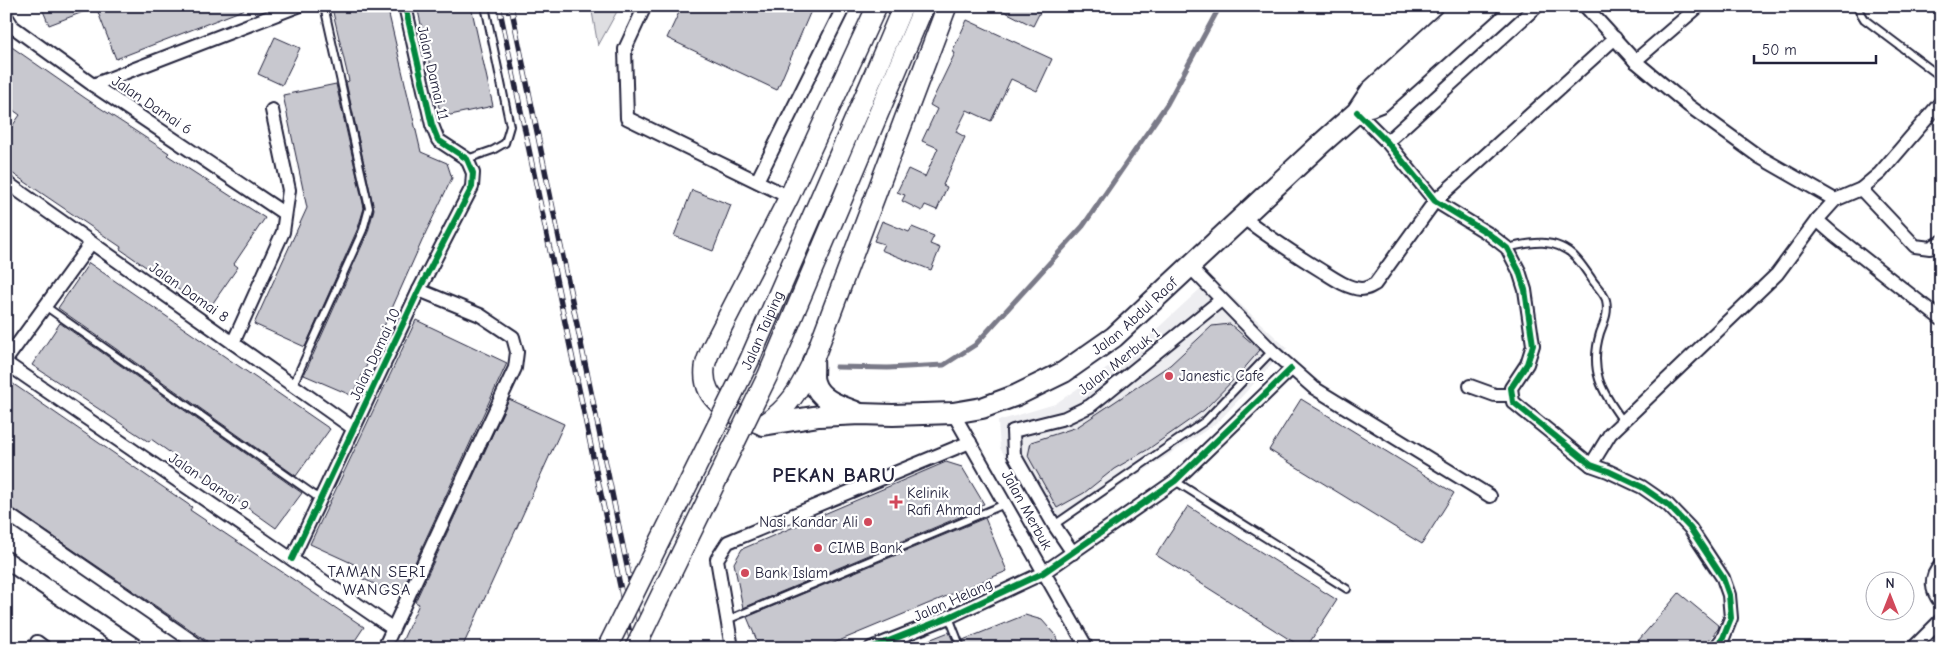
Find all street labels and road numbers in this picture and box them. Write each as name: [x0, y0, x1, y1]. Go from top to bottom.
street label: Jalan Damai 11: [413, 24, 453, 122]
street label: Jalan Damai 6: [109, 72, 195, 138]
street label: Jalan Damai 8: [146, 258, 232, 326]
street label: Jalan Abdul Raof: [1088, 273, 1182, 359]
street label: Jalan Taiping: [737, 288, 788, 372]
street label: Jalan Damai 10: [346, 305, 404, 403]
street label: Jalan Merbuk 1: [1075, 323, 1164, 399]
street label: Jalan Damai 9: [166, 449, 252, 515]
street label: Jalan Merbuk: [998, 467, 1057, 553]
street label: Jalan Helang: [911, 575, 995, 625]

